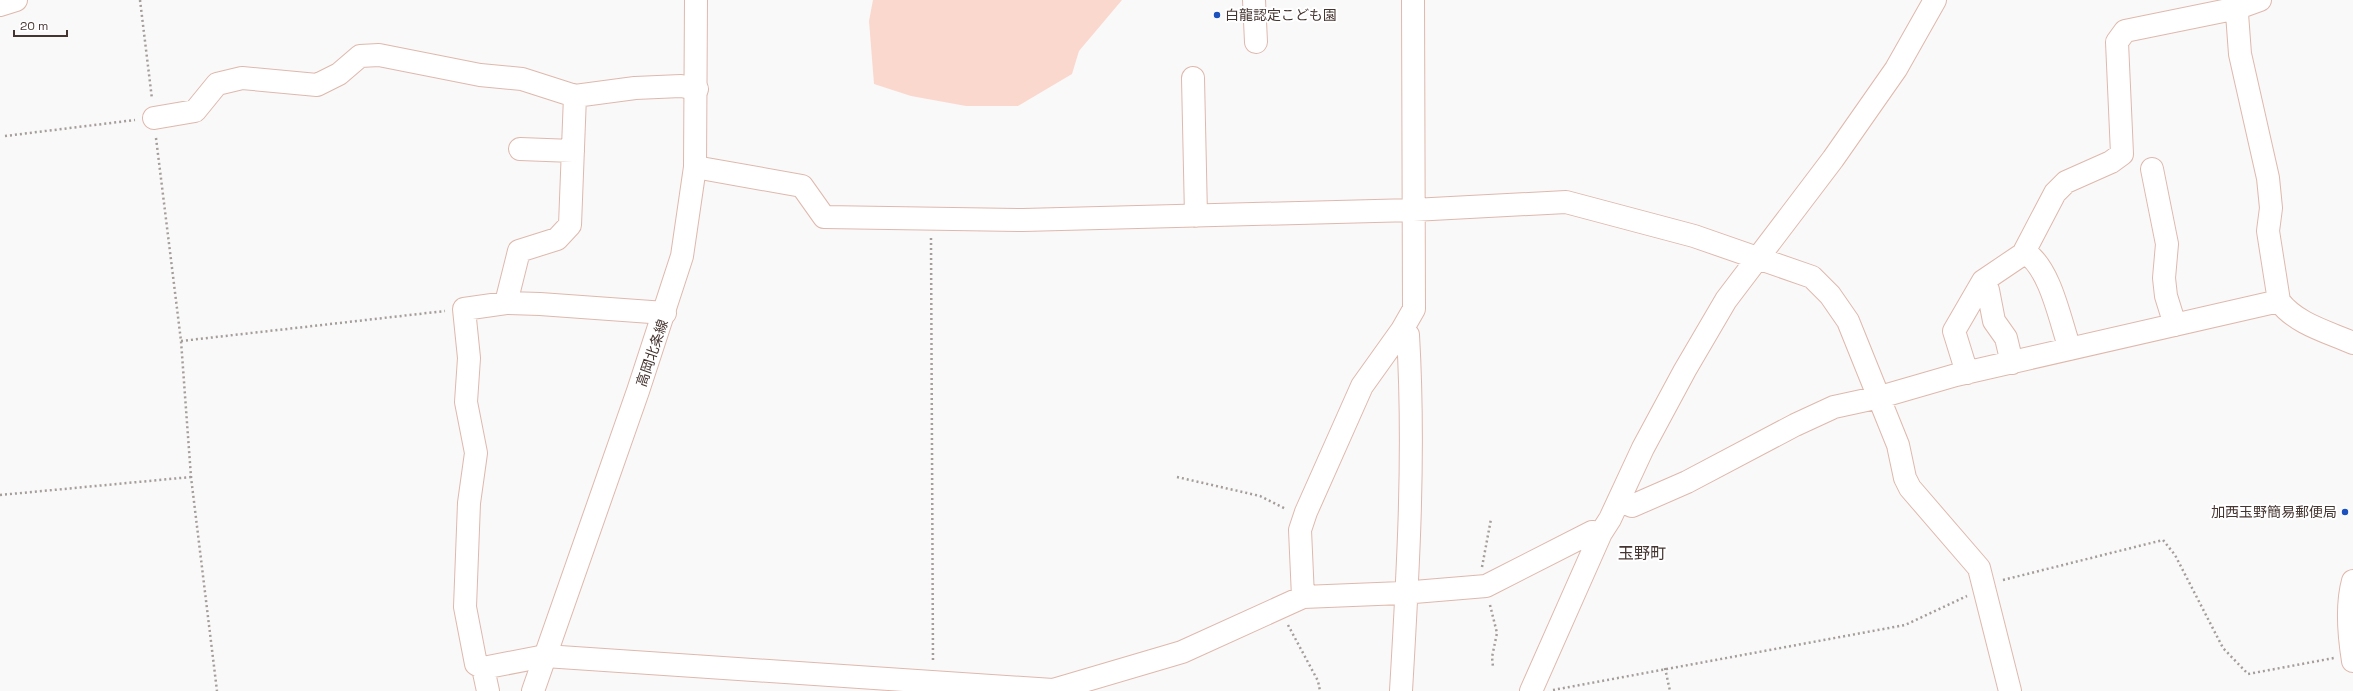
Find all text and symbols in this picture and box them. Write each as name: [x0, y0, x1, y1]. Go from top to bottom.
place label: 白龍認定こども園: [1225, 6, 1337, 24]
marker: 白龍認定こども園: [1212, 10, 1222, 20]
scale bar: [14, 12, 67, 38]
text: 20 m: [20, 18, 48, 34]
street label: 高岡北条線: [632, 317, 672, 389]
place label: 加西玉野簡易郵便局: [2211, 503, 2337, 521]
marker: 加西玉野簡易郵便局: [2340, 507, 2350, 517]
district label: 玉野町: [1618, 543, 1666, 564]

